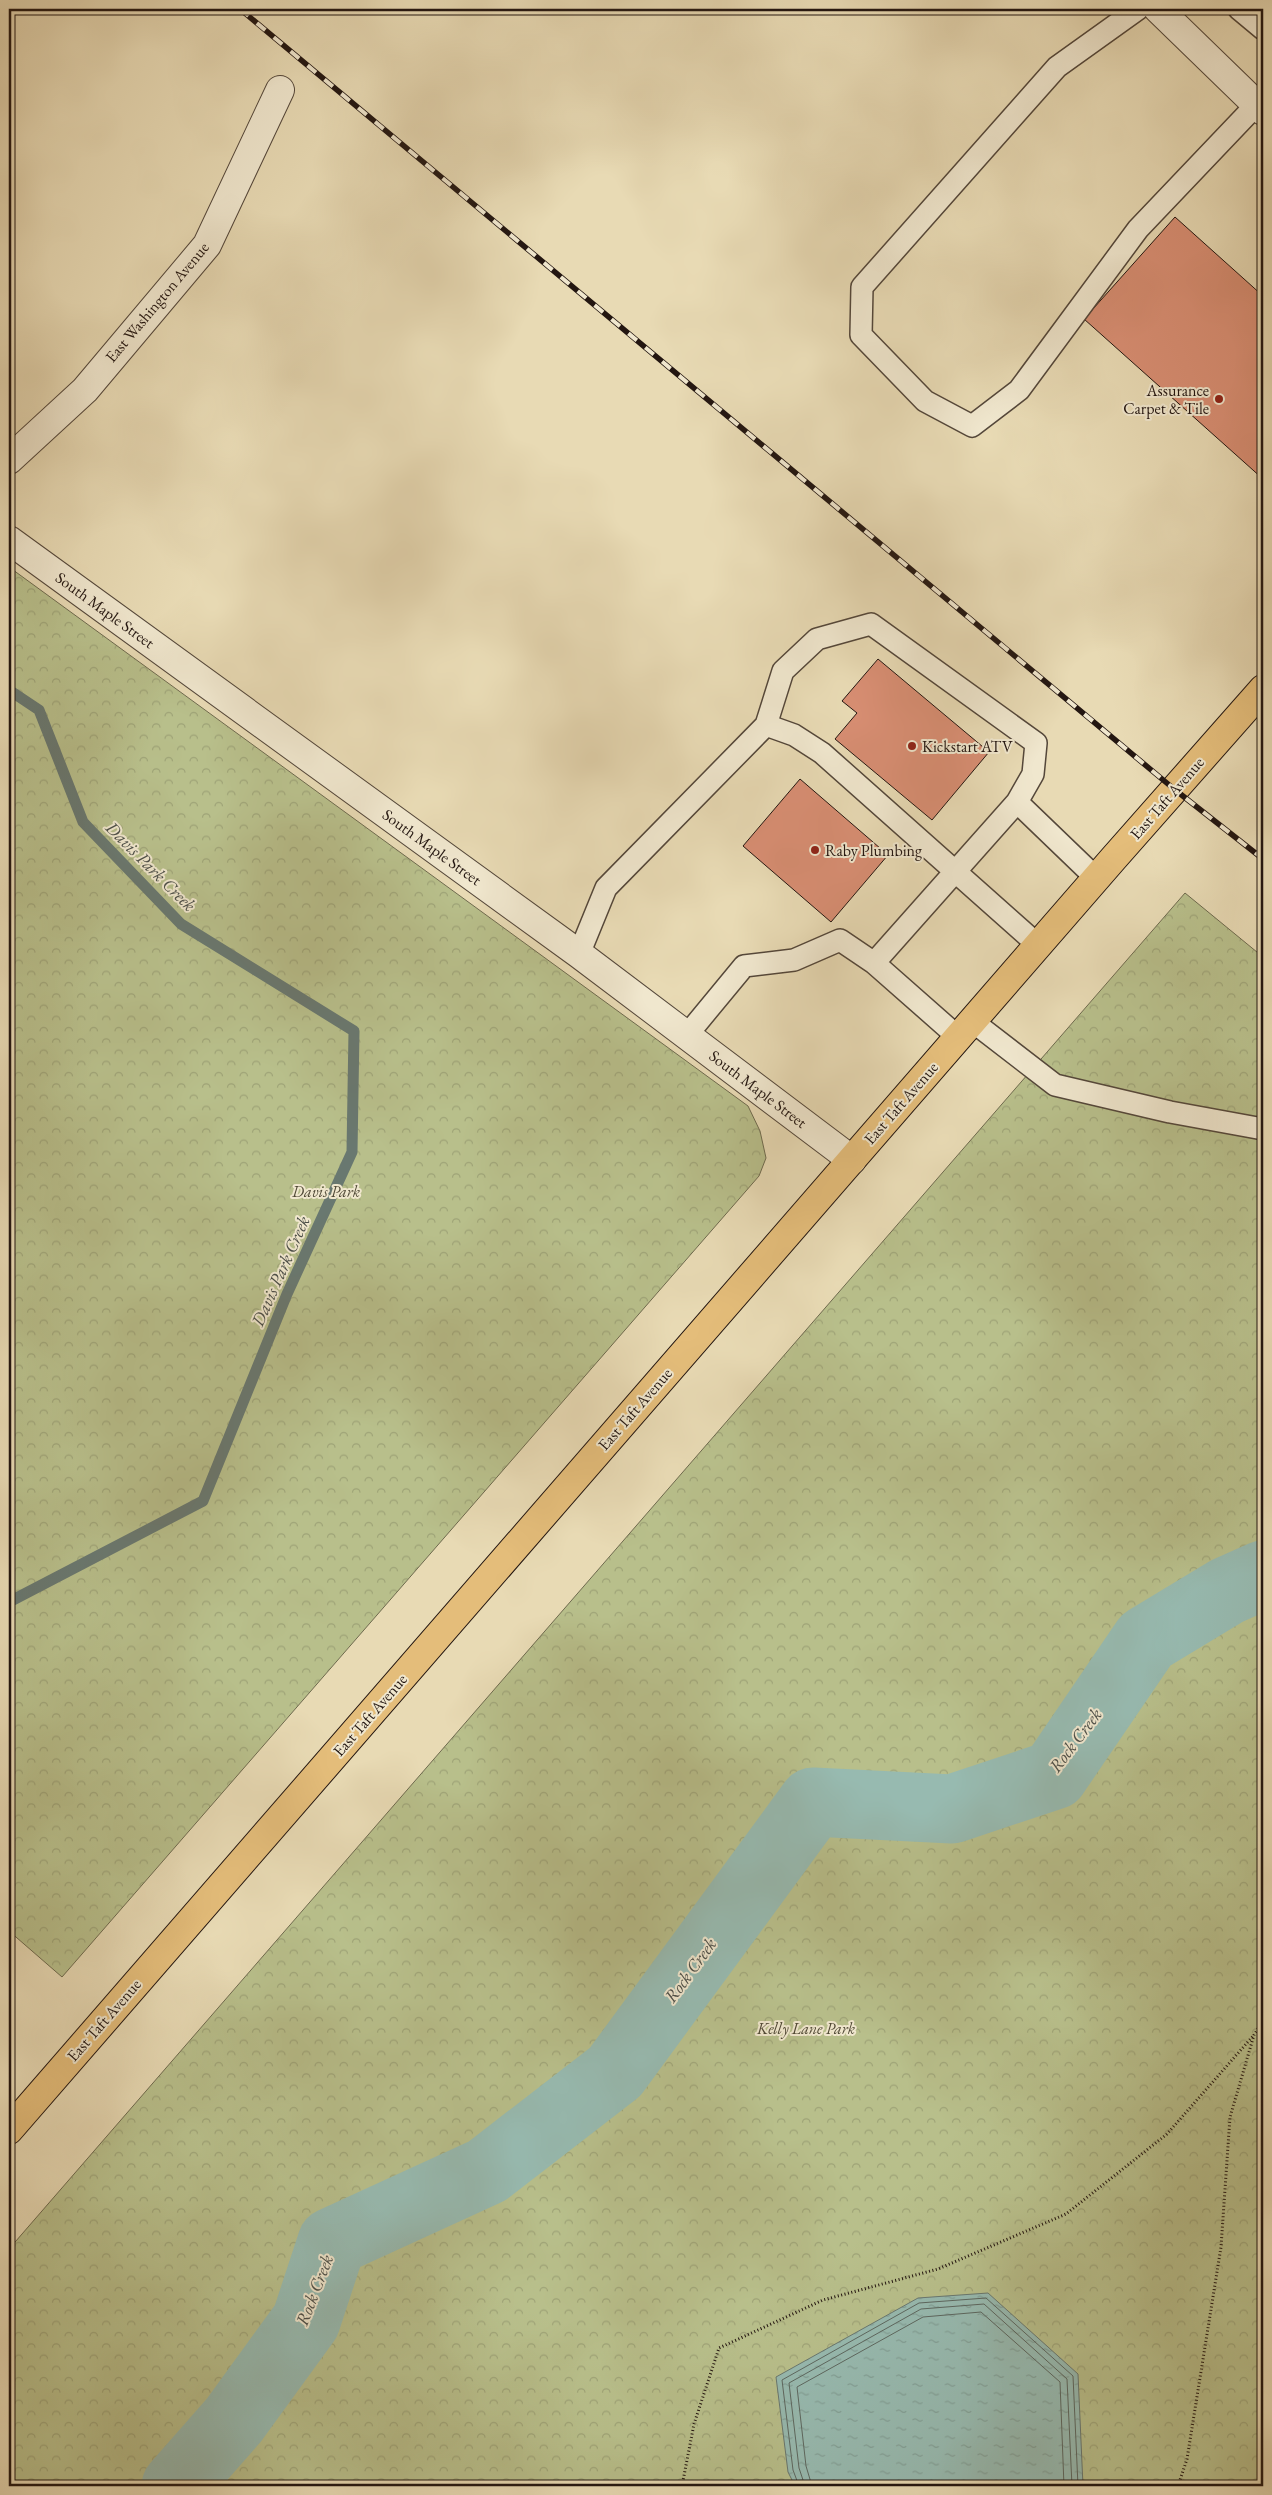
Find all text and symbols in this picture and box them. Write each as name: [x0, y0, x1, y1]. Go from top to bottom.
street label: East Washington Avenue: [100, 237, 214, 367]
place label: Assurance Carpet & Tile: [1123, 380, 1209, 419]
marker: Assurance Carpet & Tile: [1213, 393, 1225, 405]
street label: South Maple Street: [51, 567, 159, 653]
place label: Kickstart ATV: [922, 736, 1013, 757]
marker: Kickstart ATV: [906, 740, 918, 752]
street label: East Taft Avenue: [1125, 752, 1209, 844]
street label: South Maple Street: [378, 804, 486, 890]
water label: Davis Park Creek: [100, 815, 201, 916]
place label: Raby Plumbing: [825, 840, 923, 861]
marker: Raby Plumbing: [809, 844, 821, 856]
street label: South Maple Street: [705, 1045, 811, 1133]
street label: East Taft Avenue: [859, 1057, 943, 1149]
park label: Davis Park: [291, 1181, 361, 1202]
water label: Davis Park Creek: [245, 1212, 315, 1331]
street label: East Taft Avenue: [593, 1363, 677, 1455]
street label: East Taft Avenue: [328, 1669, 412, 1761]
water label: Rock Creek: [1043, 1703, 1107, 1777]
water label: Rock Creek: [659, 1933, 721, 2007]
street label: East Taft Avenue: [62, 1974, 146, 2066]
park label: Kelly Lane Park: [756, 2018, 856, 2039]
water label: Rock Creek: [290, 2251, 338, 2329]

